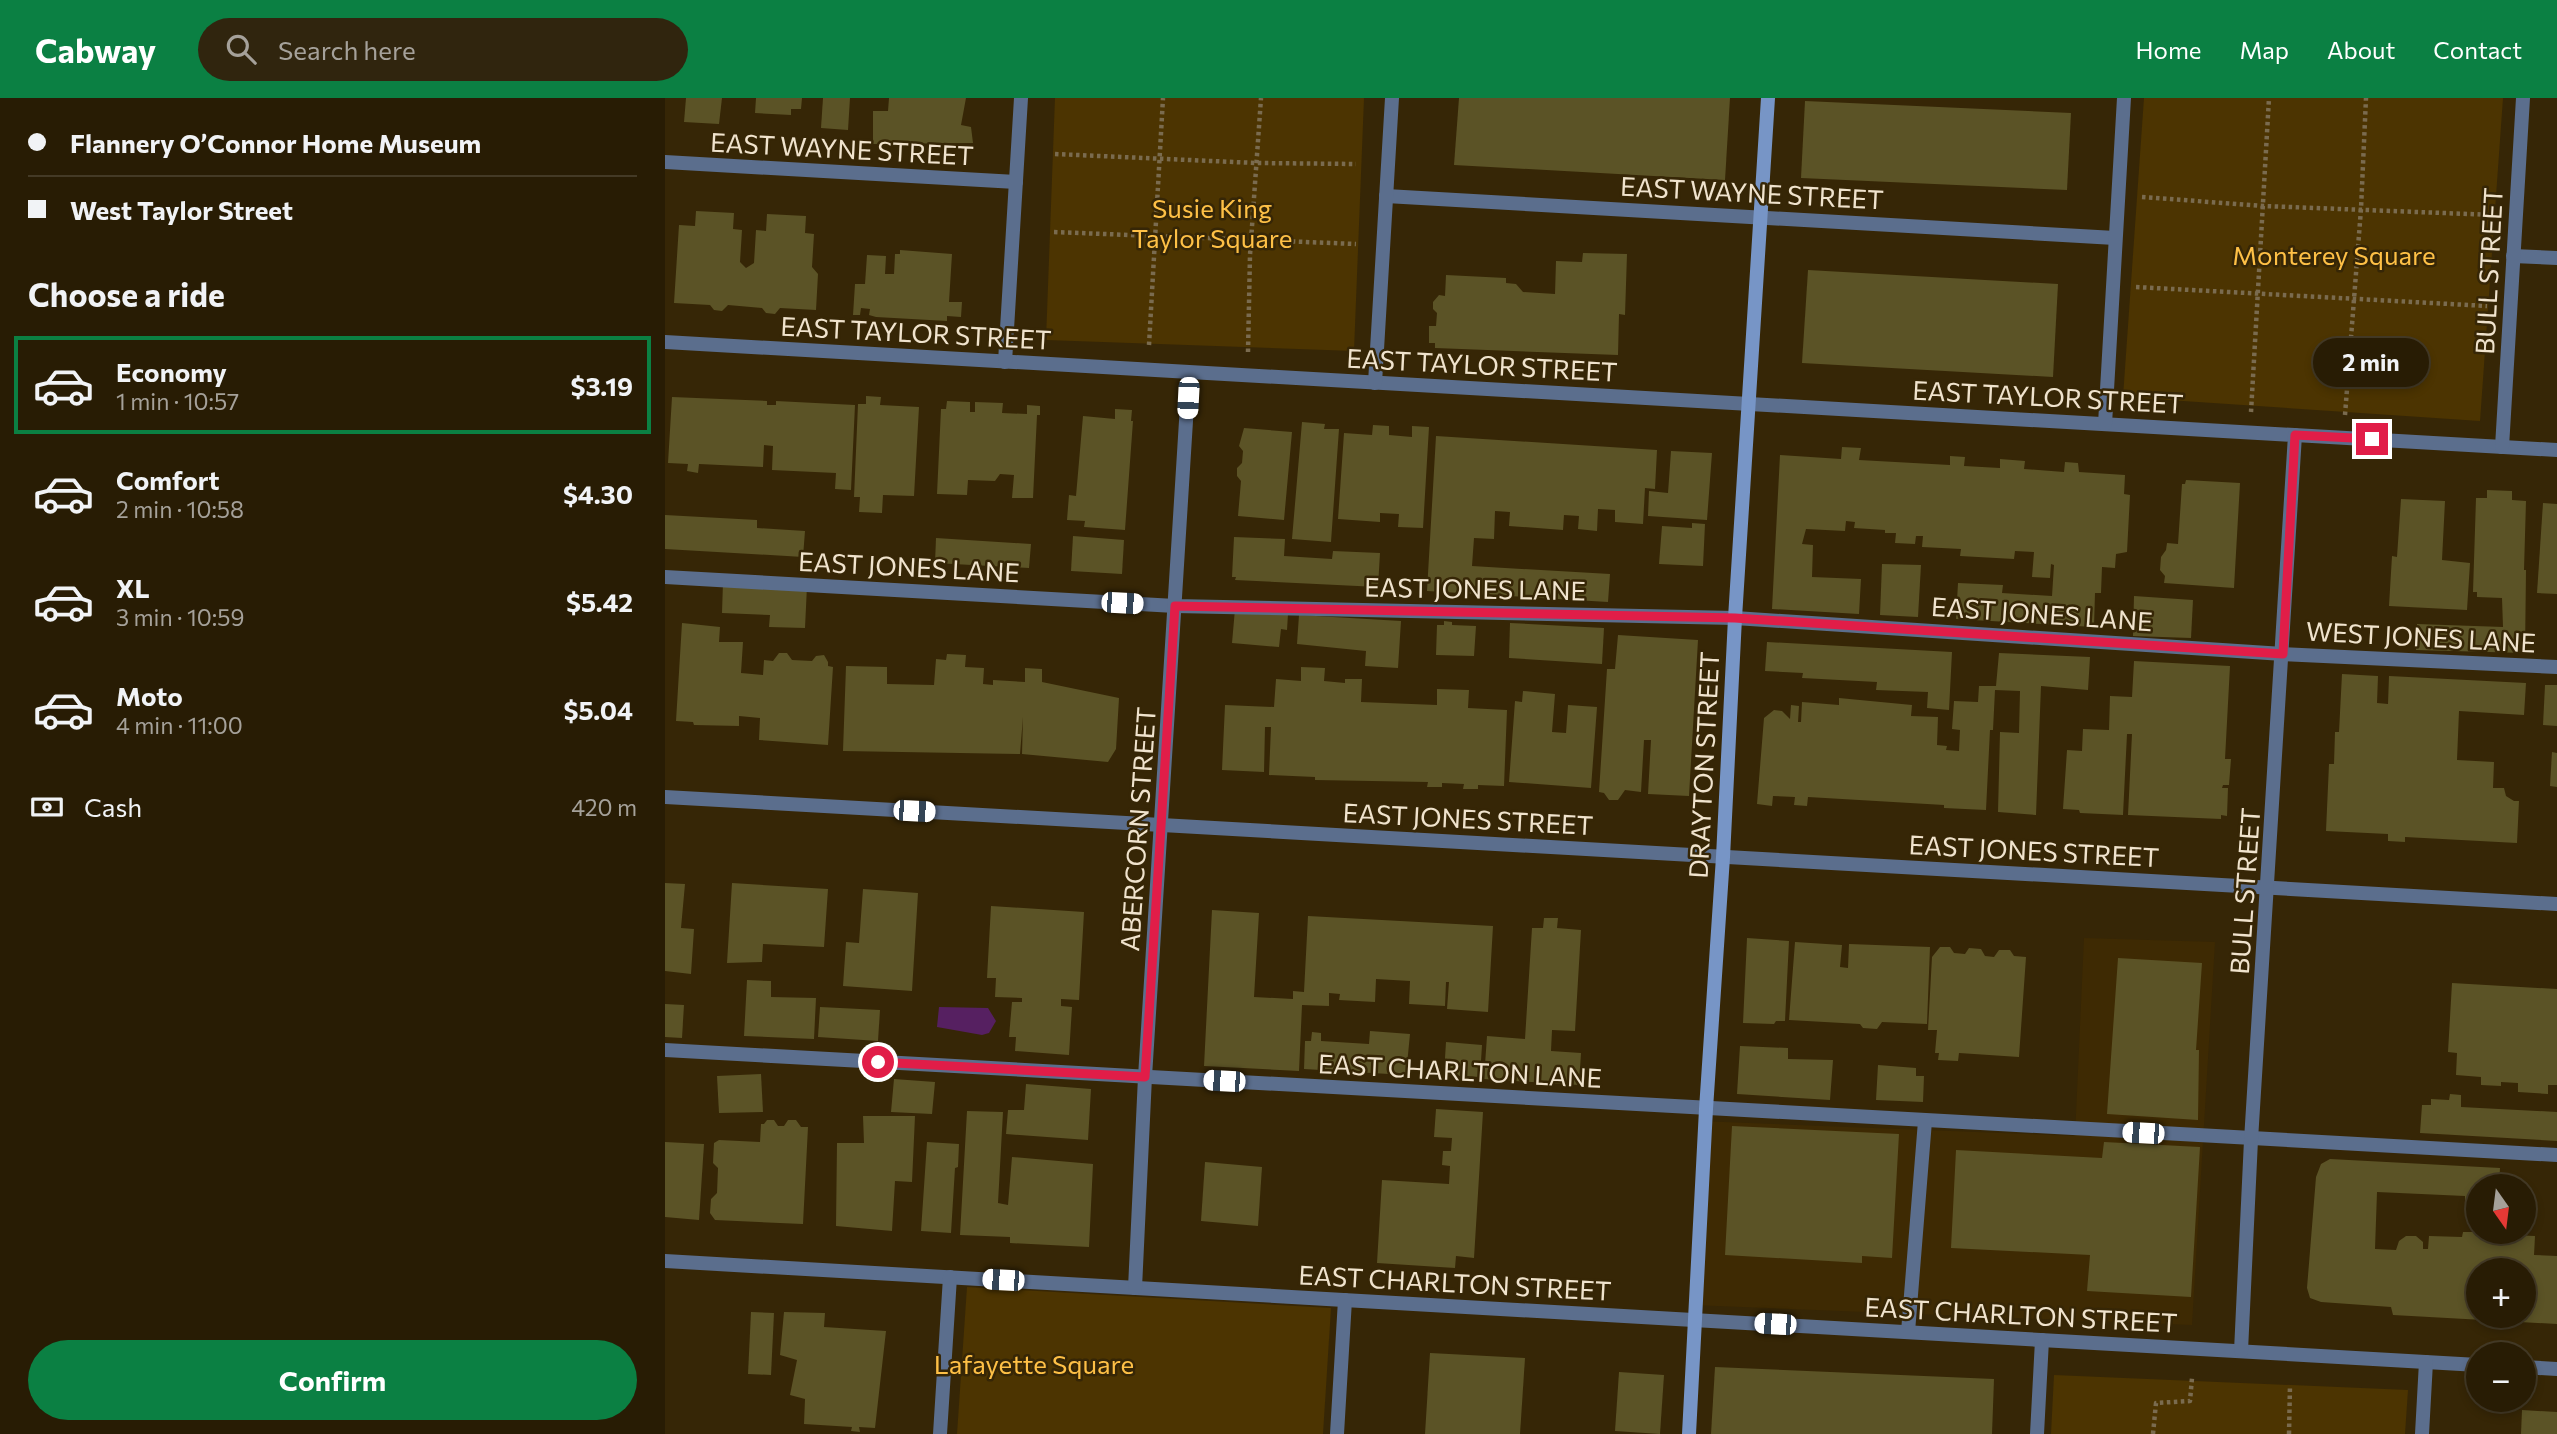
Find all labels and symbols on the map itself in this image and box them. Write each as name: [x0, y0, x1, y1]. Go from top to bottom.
street label: EAST WAYNE STREET: [710, 126, 974, 170]
street label: EAST WAYNE STREET: [1620, 170, 1884, 214]
street label: BULL STREET: [2468, 187, 2508, 355]
park label: Susie King Taylor Square: [1132, 192, 1292, 253]
park label: Monterey Square: [2232, 239, 2436, 270]
street label: EAST TAYLOR STREET: [780, 309, 1052, 355]
callout: 2 min: [2314, 338, 2430, 386]
street label: EAST TAYLOR STREET: [1346, 341, 1618, 387]
street label: EAST TAYLOR STREET: [1912, 373, 2184, 419]
car: [1177, 376, 1200, 420]
route end: [2356, 423, 2388, 455]
street label: EAST JONES LANE: [797, 545, 1021, 587]
street label: EAST JONES LANE: [1364, 571, 1586, 605]
street label: EAST JONES LANE: [1930, 590, 2154, 636]
car: [1101, 591, 1144, 615]
street label: WEST JONES LANE: [2305, 614, 2537, 658]
street label: DRAYTON STREET: [1682, 651, 1724, 879]
street label: ABERCORN STREET: [1113, 706, 1161, 952]
street label: EAST JONES STREET: [1342, 796, 1594, 840]
car: [893, 799, 936, 823]
street label: BULL STREET: [2223, 807, 2265, 975]
street label: EAST JONES STREET: [1908, 828, 2160, 872]
route start: [862, 1046, 894, 1078]
street label: EAST CHARLTON LANE: [1317, 1047, 1603, 1093]
car: [1203, 1069, 1246, 1093]
car: [2122, 1121, 2165, 1145]
north arrow: [2466, 1174, 2536, 1244]
street label: EAST CHARLTON STREET: [1298, 1258, 1612, 1306]
car: [982, 1268, 1025, 1292]
street label: EAST CHARLTON STREET: [1864, 1290, 2178, 1338]
car: [1754, 1312, 1797, 1336]
park label: Lafayette Square: [934, 1348, 1134, 1379]

